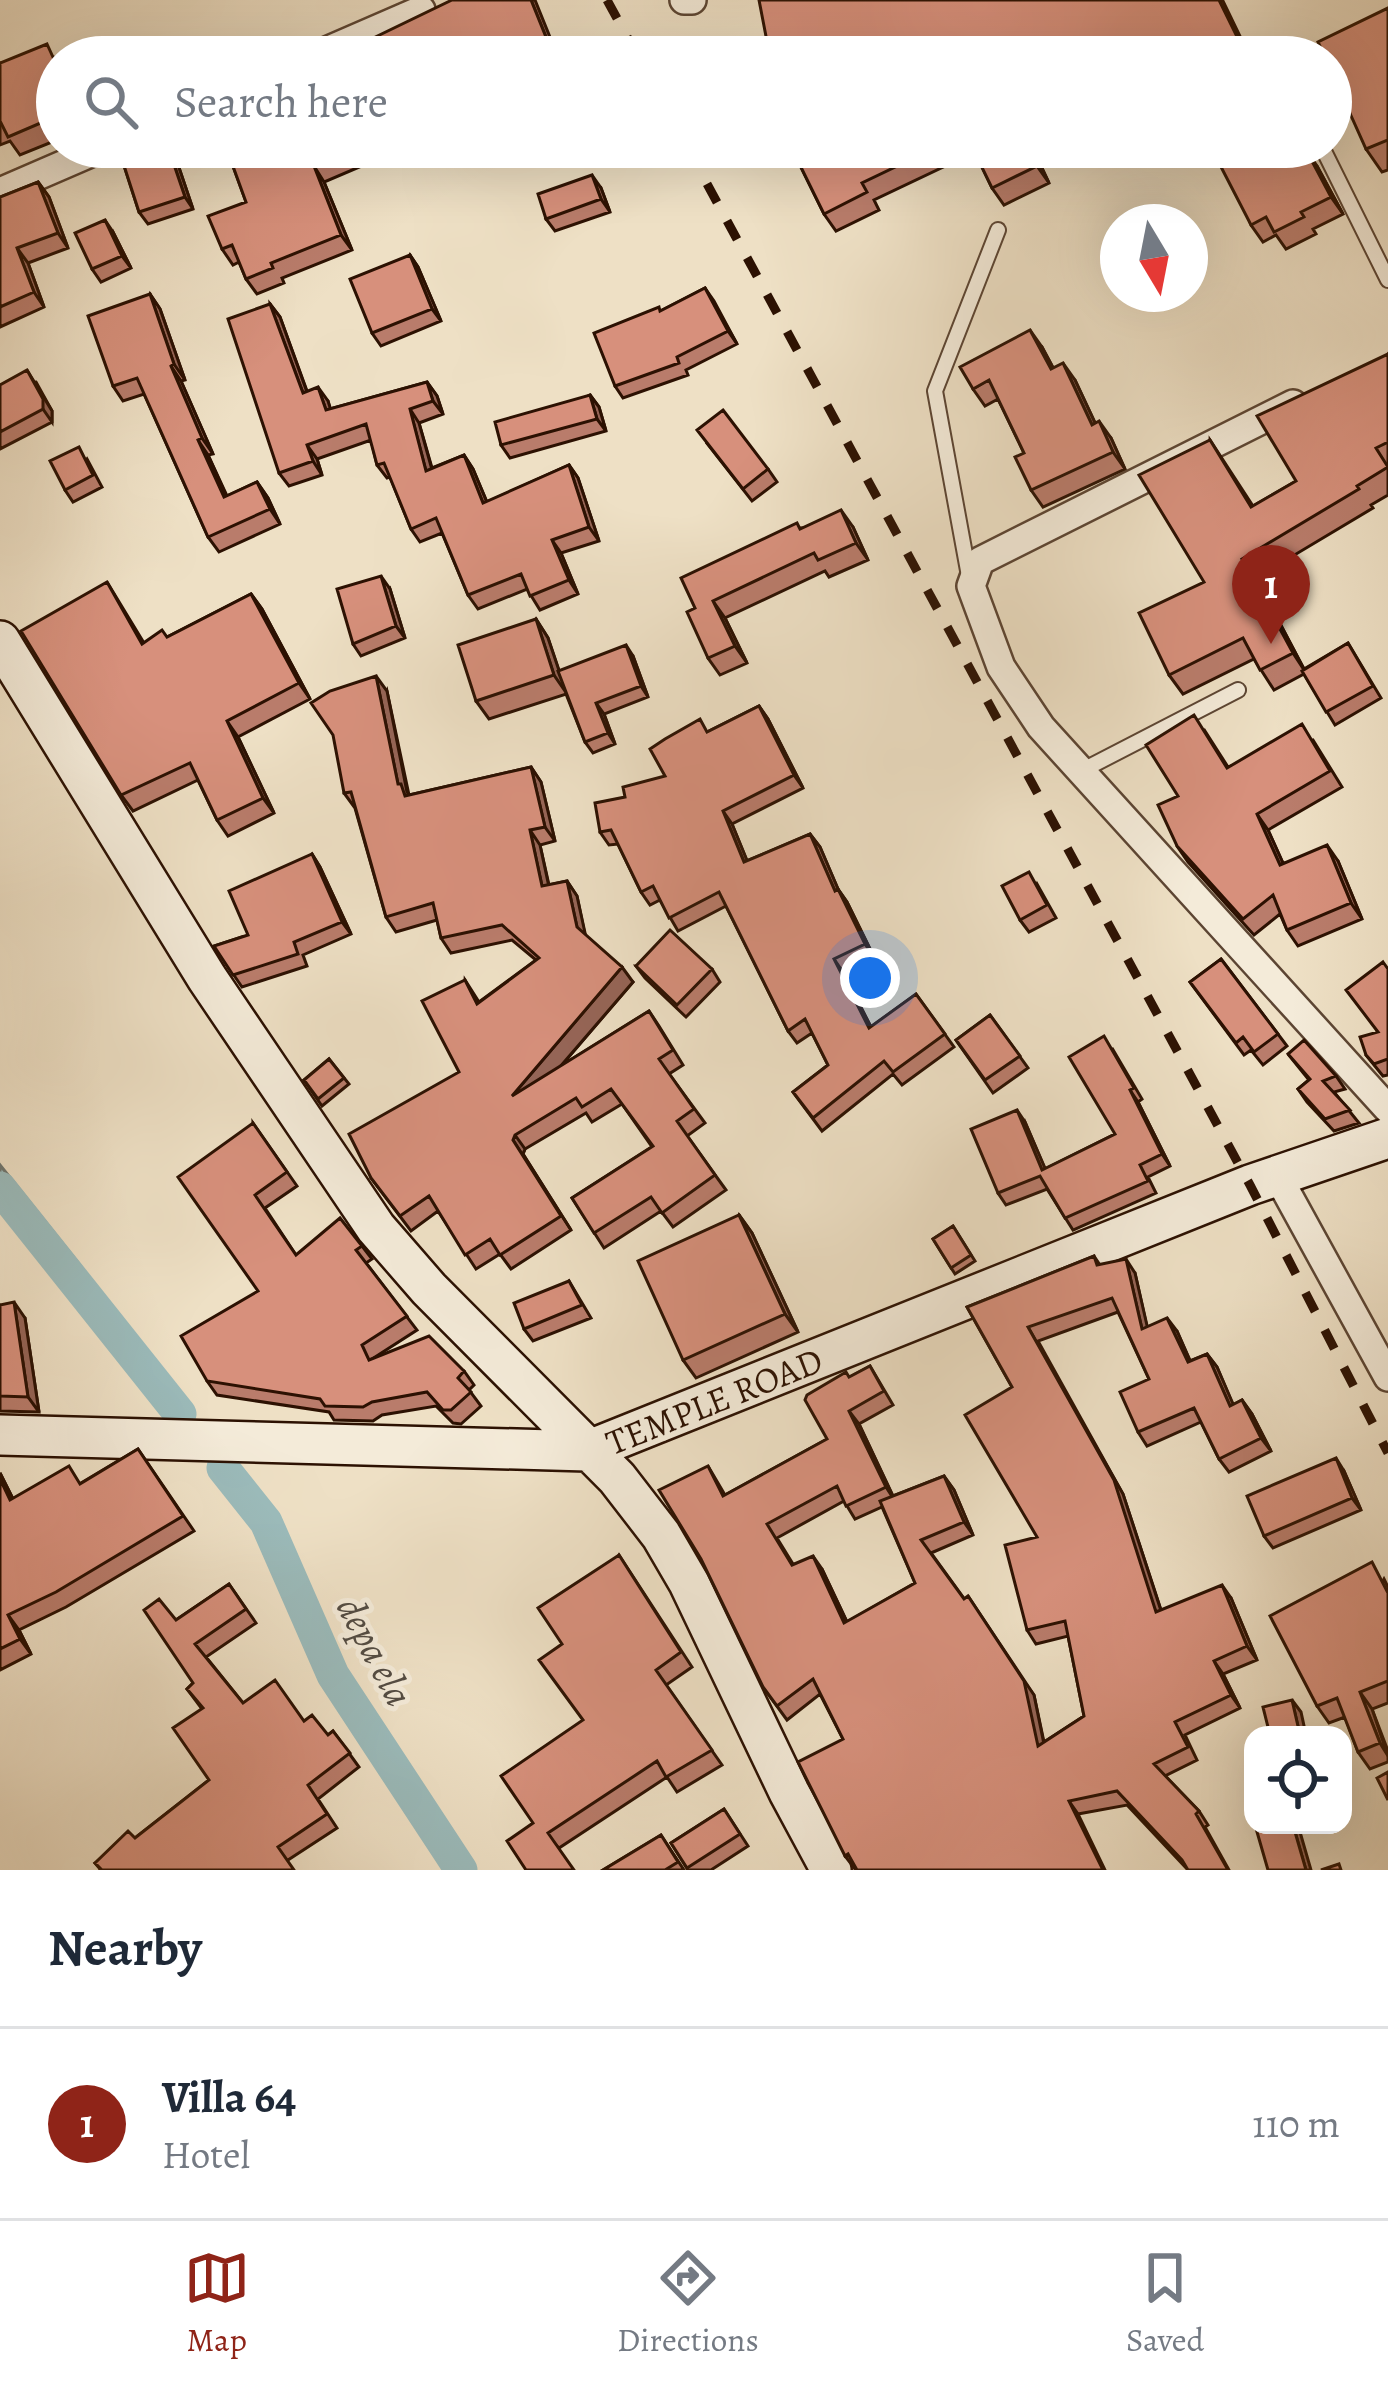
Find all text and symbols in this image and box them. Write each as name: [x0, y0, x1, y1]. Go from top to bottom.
search box: [36, 36, 1352, 168]
icon: search: [78, 69, 144, 135]
text: Search here: [174, 71, 388, 133]
north arrow: [1100, 204, 1208, 312]
pin: 1: [1232, 545, 1310, 644]
your location: [840, 948, 900, 1008]
street label: TEMPLE ROAD: [598, 1335, 830, 1467]
water label: depa ela: [324, 1587, 426, 1715]
map controls: [1244, 1726, 1352, 1834]
button: locate: [1244, 1726, 1352, 1834]
text: Nearby: [48, 1913, 202, 1983]
text: Villa 64: [162, 2066, 296, 2128]
text: 1: [80, 2097, 94, 2150]
text: 110 m: [1252, 2097, 1340, 2150]
text: Hotel: [162, 2128, 250, 2181]
tab: Map: [184, 2245, 250, 2362]
tab: Directions: [617, 2245, 759, 2362]
tab: Saved: [1126, 2245, 1204, 2362]

